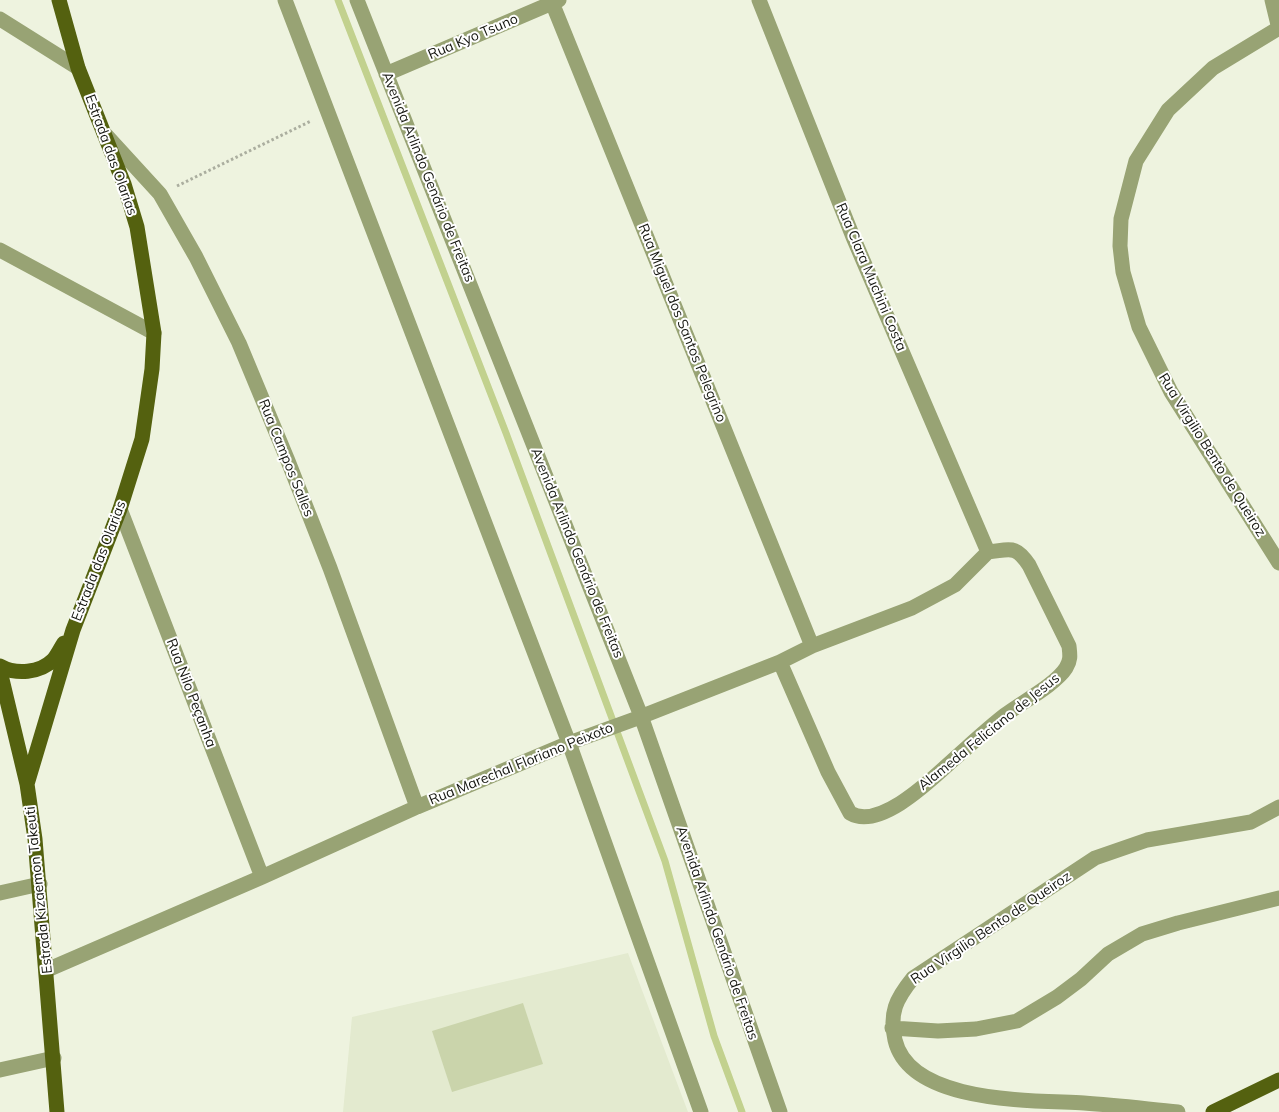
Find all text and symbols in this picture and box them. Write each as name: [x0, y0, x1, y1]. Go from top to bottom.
street label: Rua Kyo Tsuno: [426, 11, 520, 63]
street label: Avenida Arlindo Genário de Freitas: [378, 69, 478, 285]
street label: Estrada das Olarias: [81, 92, 141, 218]
street label: Rua Clara Muchini Costa: [832, 200, 910, 354]
street label: Rua Miguel dos Santos Pelegrino: [634, 221, 730, 425]
street label: Rua Virgilio Bento de Queiroz: [1155, 370, 1269, 540]
street label: Rua Campos Salles: [255, 397, 317, 519]
street label: Avenida Arlindo Genário de Freitas: [527, 445, 627, 661]
street label: Estrada das Olarias: [68, 498, 130, 624]
street label: Rua Nilo Peçanha: [163, 636, 219, 750]
street label: Alameda Feliciano de Jesus: [915, 670, 1063, 794]
street label: Rua Marechal Floriano Peixoto: [427, 719, 615, 809]
street label: Estrada Kizaemon Takeuti: [22, 806, 56, 974]
street label: Avenida Arlindo Genário de Freitas: [672, 824, 762, 1042]
street label: Rua Virgilio Bento de Queiroz: [908, 868, 1074, 988]

